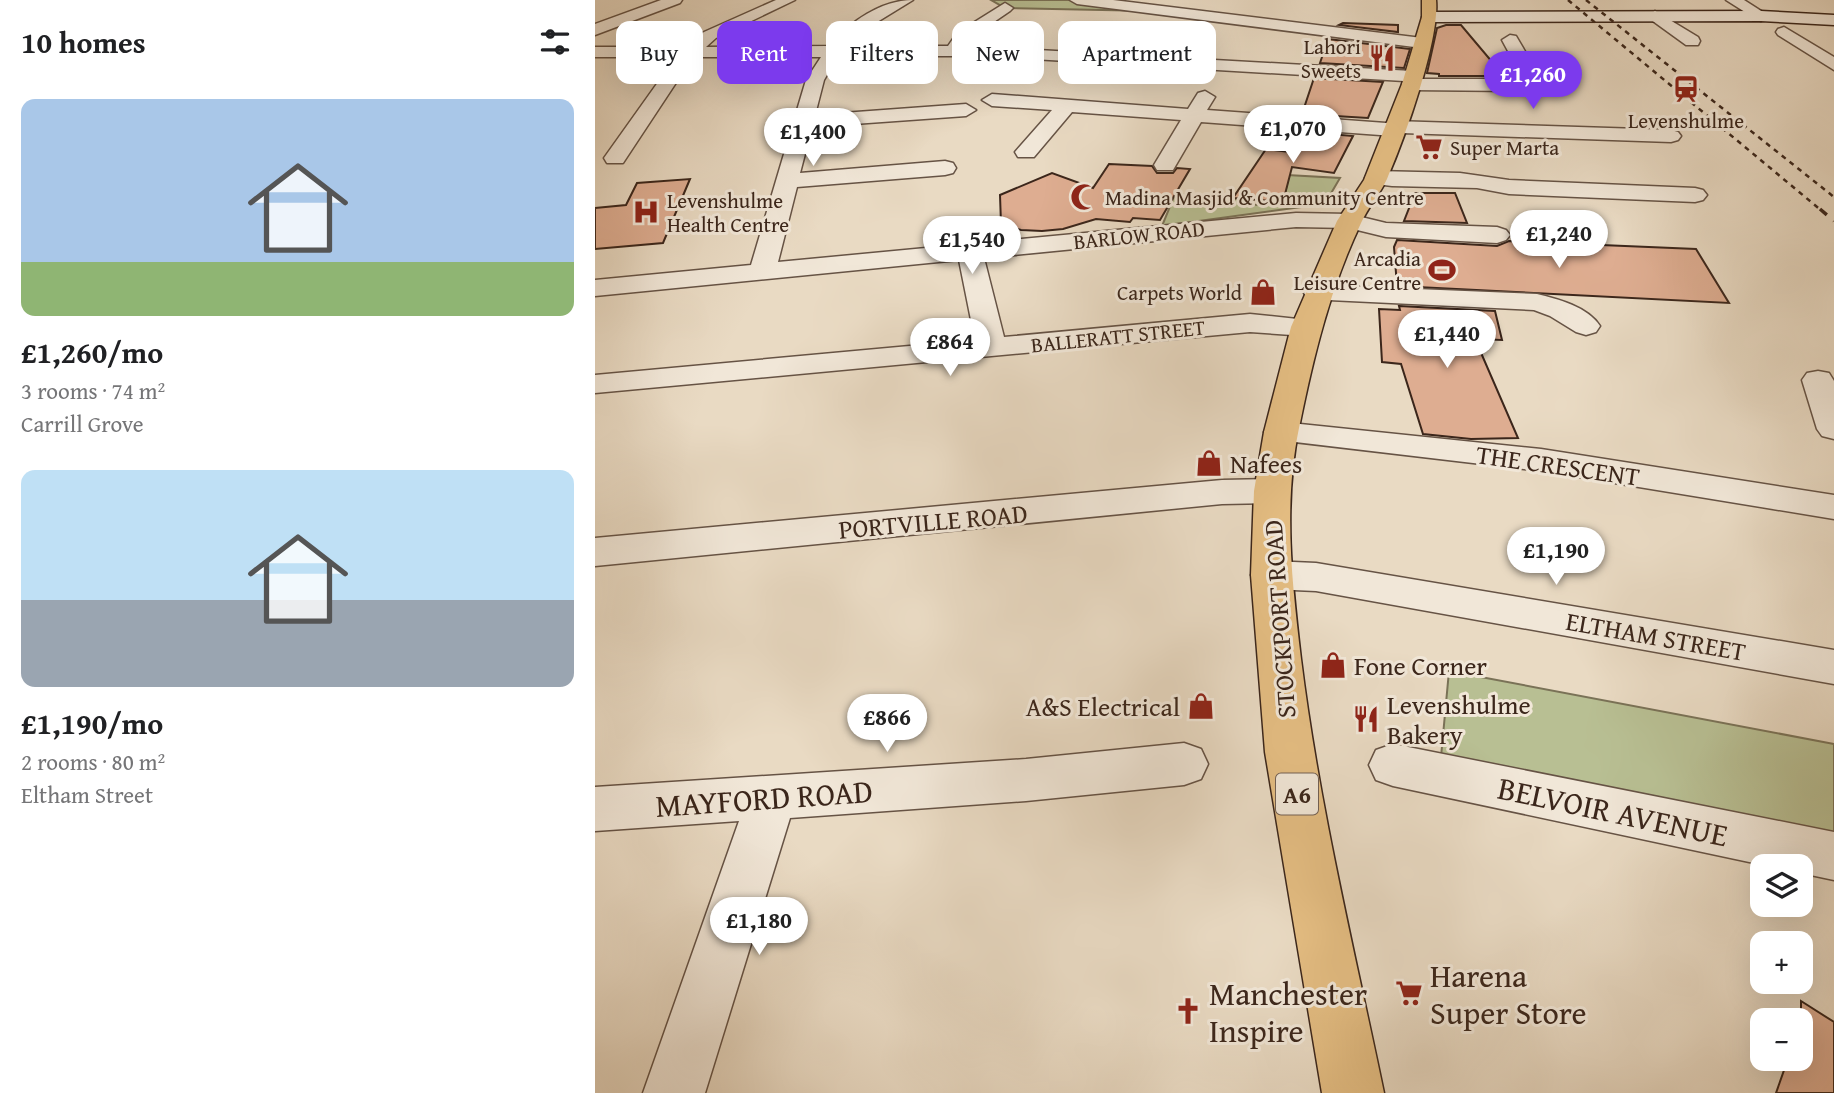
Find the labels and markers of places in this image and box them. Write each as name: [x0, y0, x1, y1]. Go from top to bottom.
place label: Lahori Sweets: [1301, 31, 1361, 86]
restaurant icon: Lahori Sweets: [1367, 43, 1397, 73]
pin: £1,260: [1476, 52, 1590, 111]
station icon: Levenshulme: [1671, 74, 1701, 104]
place label: Levenshulme: [1628, 105, 1744, 136]
pin: £1,070: [1236, 106, 1350, 165]
pin: £1,400: [756, 108, 870, 168]
supermarket icon: Super Marta: [1414, 132, 1444, 162]
place label: Super Marta: [1450, 132, 1559, 163]
mosque icon: Madina Masjid & Community Centre: [1069, 182, 1099, 212]
place label: Madina Masjid & Community Centre: [1105, 182, 1424, 213]
place label: Levenshulme Health Centre: [667, 185, 789, 240]
hospital icon: Levenshulme Health Centre: [631, 197, 661, 227]
pin: £1,240: [1502, 210, 1616, 270]
pin: £1,540: [915, 216, 1029, 276]
place label: Arcadia Leisure Centre: [1294, 243, 1421, 298]
sports icon: Arcadia Leisure Centre: [1427, 255, 1457, 285]
place label: Carpets World: [1117, 277, 1243, 308]
shop icon: Carpets World: [1248, 277, 1278, 307]
pin: £1,440: [1390, 310, 1504, 370]
pin: £864: [909, 318, 991, 378]
place label: Nafees: [1230, 444, 1302, 483]
shop icon: Nafees: [1194, 448, 1224, 478]
pin: £1,190: [1499, 528, 1613, 587]
place label: Fone Corner: [1354, 646, 1487, 685]
shop icon: Fone Corner: [1318, 650, 1348, 680]
place label: Levenshulme Bakery: [1387, 685, 1531, 754]
place label: A&S Electrical: [1026, 687, 1180, 726]
shop icon: A&S Electrical: [1186, 691, 1216, 721]
pin: £866: [846, 694, 928, 754]
restaurant icon: Levenshulme Bakery: [1351, 704, 1381, 734]
pin: £1,180: [702, 898, 816, 957]
place label: Harena Super Store: [1430, 952, 1586, 1036]
place label: Manchester Inspire: [1209, 970, 1367, 1054]
supermarket icon: Harena Super Store: [1394, 978, 1424, 1008]
church icon: Manchester Inspire: [1173, 996, 1203, 1026]

